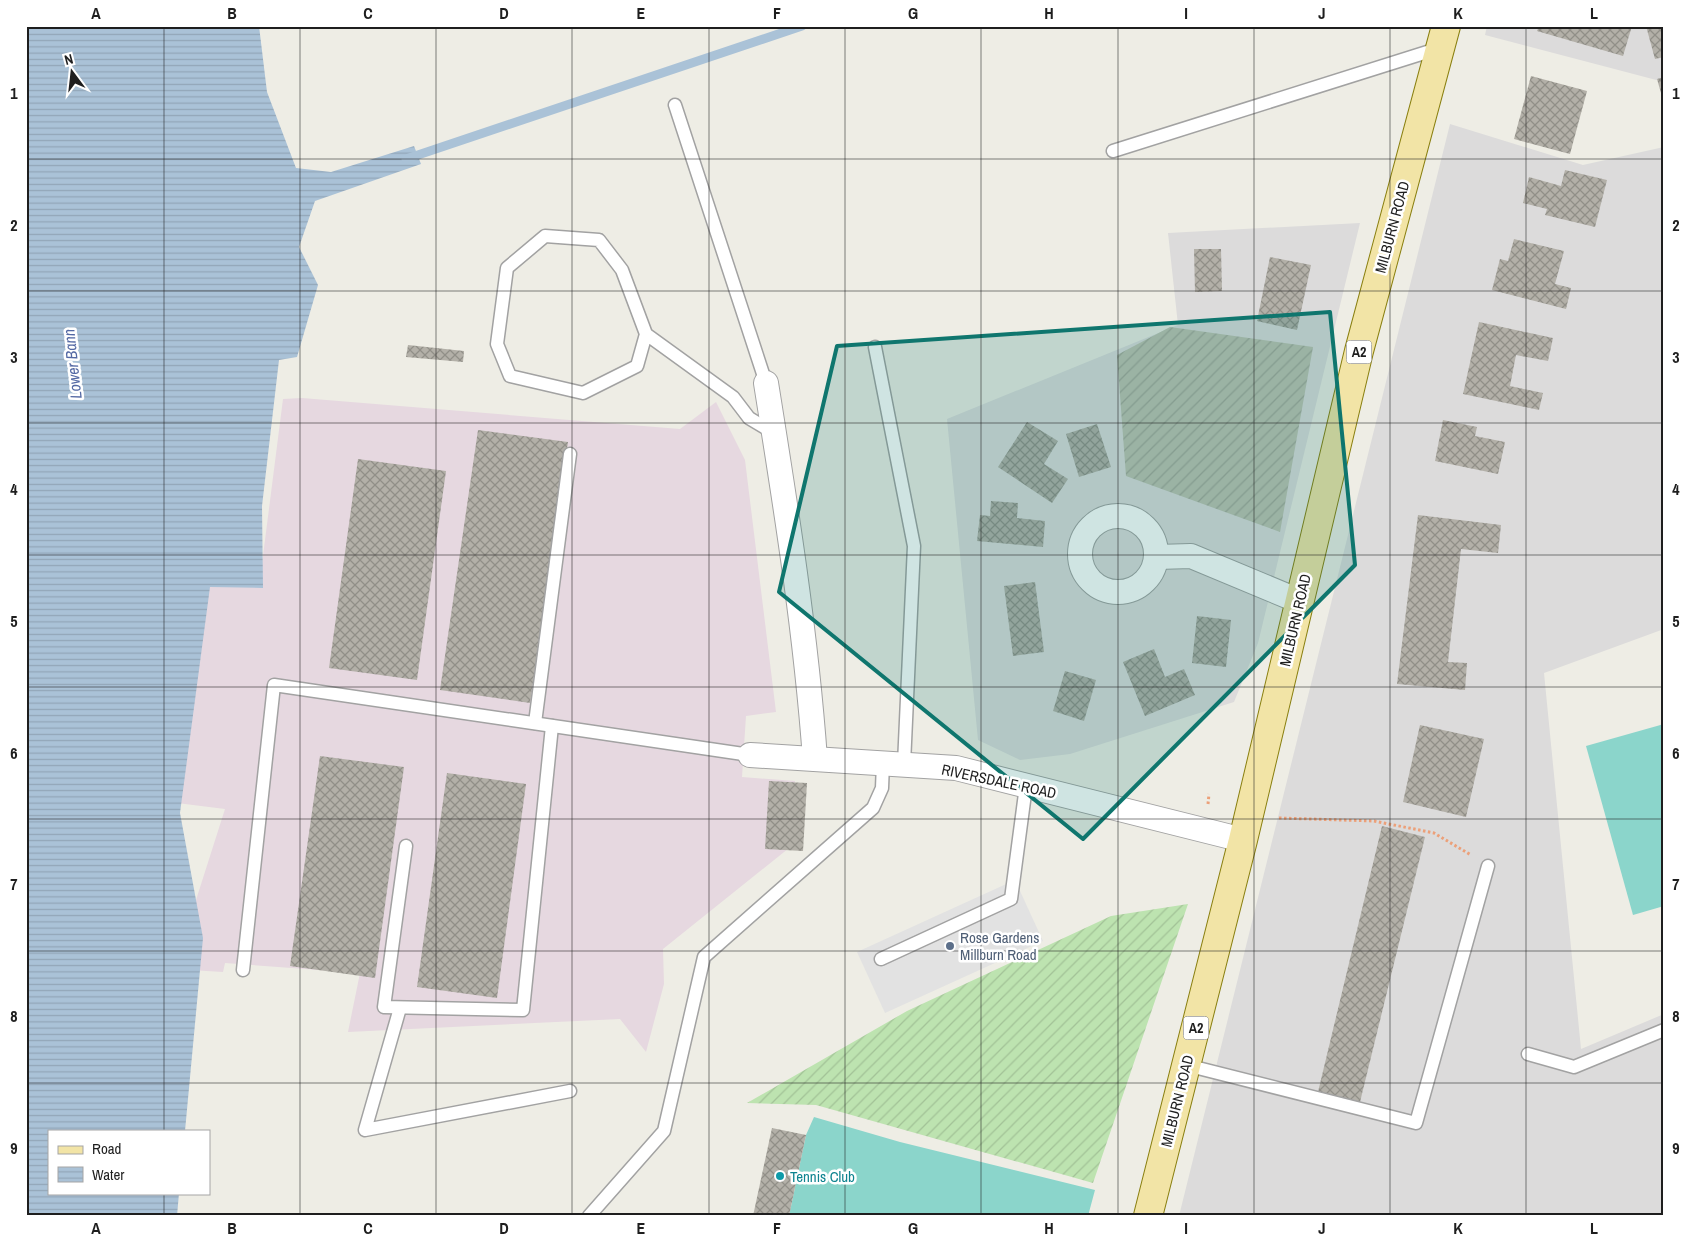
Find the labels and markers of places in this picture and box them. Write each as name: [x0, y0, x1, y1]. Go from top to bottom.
place label: Rose Gardens Millburn Road: [960, 927, 1039, 965]
marker: Rose Gardens Millburn Road: [944, 940, 956, 952]
place label: Tennis Club: [790, 1166, 855, 1187]
marker: Tennis Club: [774, 1170, 786, 1182]

